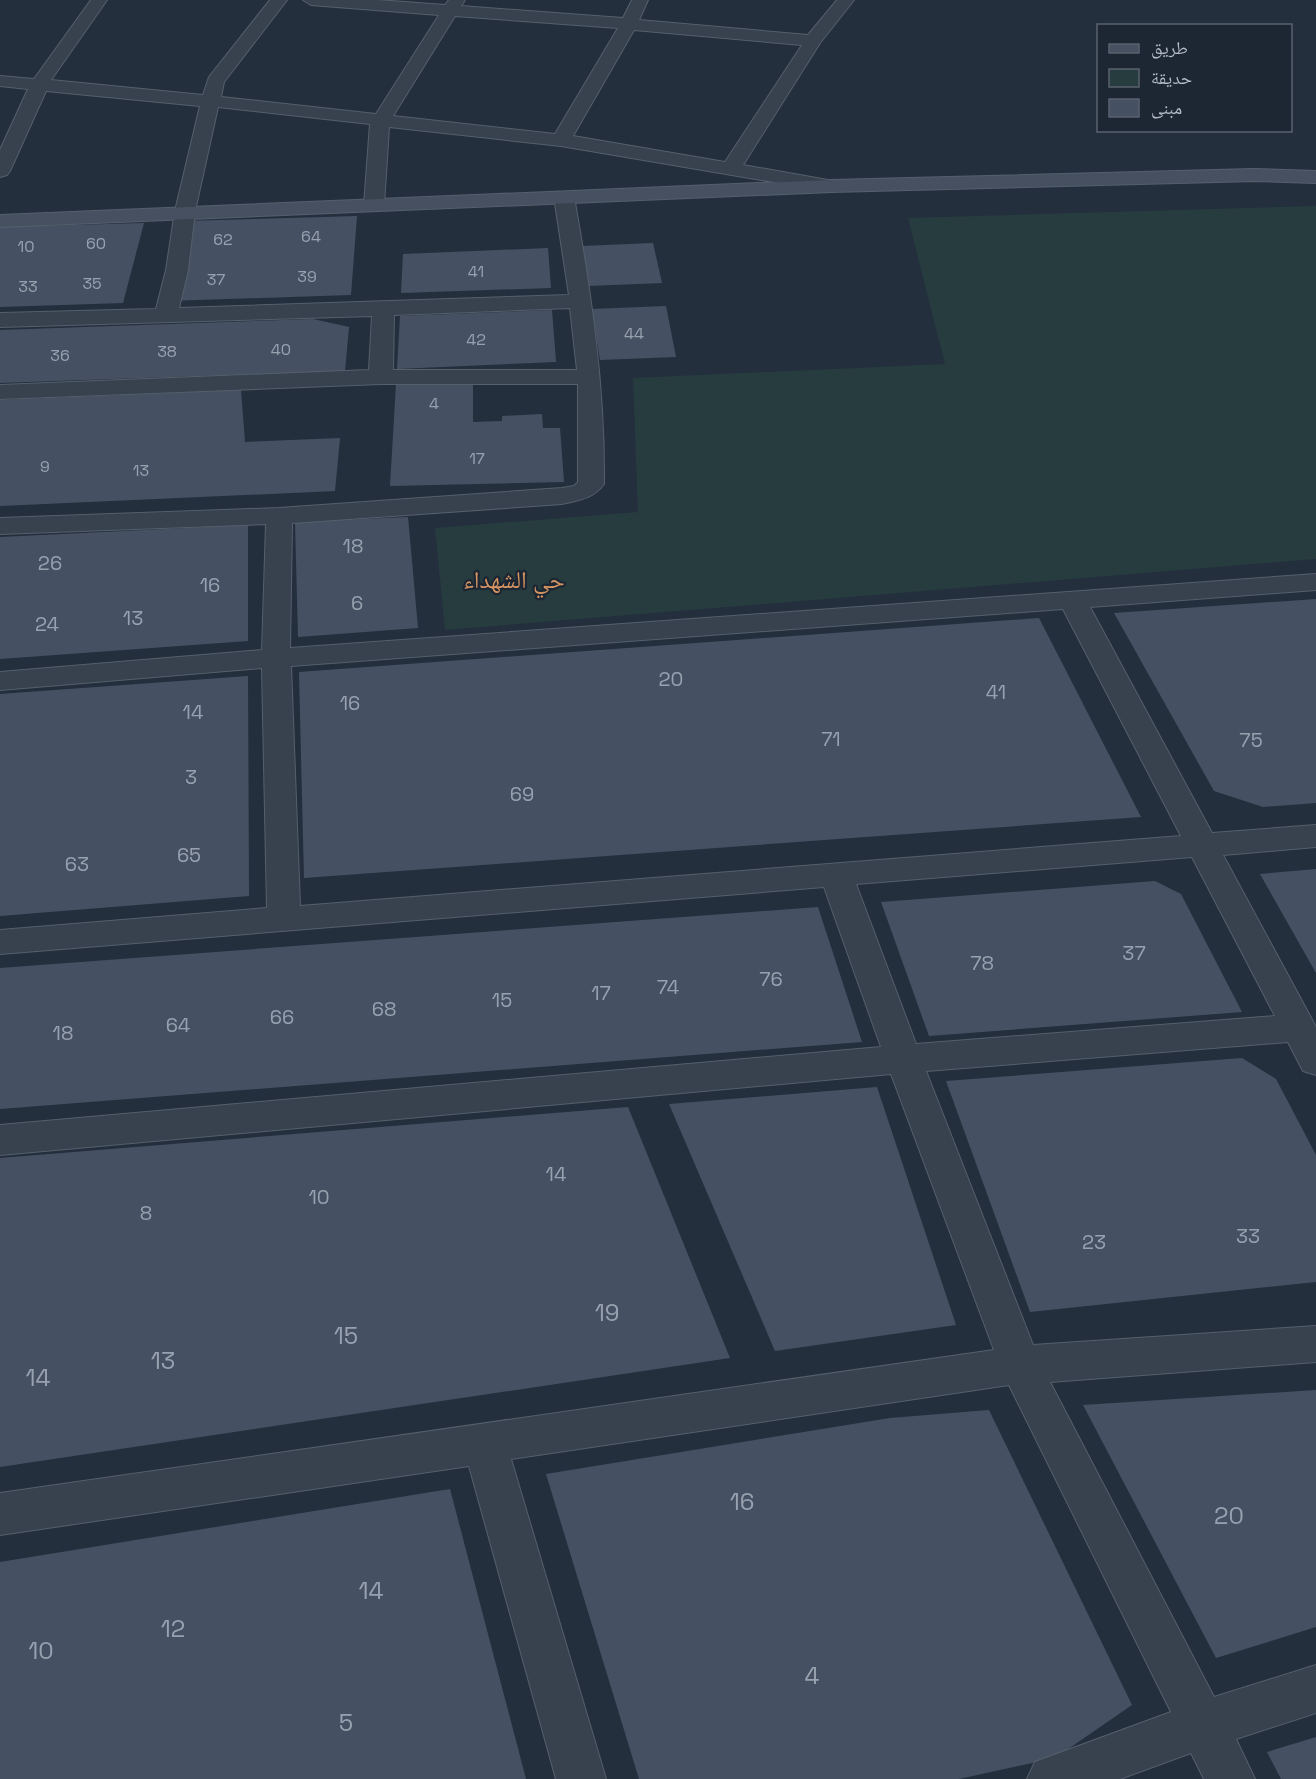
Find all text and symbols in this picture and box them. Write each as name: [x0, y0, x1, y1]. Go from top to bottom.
legend: [1097, 24, 1292, 132]
text: طريق: [1151, 36, 1188, 59]
text: حديقة: [1151, 66, 1192, 89]
text: مبنى: [1151, 96, 1182, 119]
house number: 64: [301, 226, 321, 247]
house number: 62: [213, 229, 233, 250]
house number: 60: [86, 233, 106, 254]
house number: 10: [18, 236, 34, 257]
house number: 41: [468, 261, 484, 282]
house number: 39: [297, 266, 317, 287]
house number: 37: [207, 269, 225, 290]
house number: 35: [82, 273, 102, 294]
house number: 33: [18, 276, 38, 297]
house number: 44: [624, 323, 644, 344]
house number: 42: [466, 329, 486, 350]
house number: 40: [271, 339, 291, 360]
house number: 38: [157, 341, 177, 362]
house number: 36: [50, 345, 70, 366]
house number: 4: [429, 393, 439, 414]
house number: 17: [469, 448, 485, 469]
house number: 9: [40, 456, 50, 477]
house number: 13: [133, 460, 149, 481]
house number: 18: [343, 533, 363, 559]
house number: 26: [38, 550, 62, 576]
district label: حي الشهداء: [463, 564, 565, 599]
house number: 16: [200, 572, 220, 598]
house number: 6: [351, 590, 363, 616]
house number: 13: [123, 605, 143, 631]
house number: 24: [35, 611, 59, 637]
house number: 20: [659, 666, 683, 692]
house number: 41: [986, 679, 1006, 705]
house number: 16: [340, 690, 360, 716]
house number: 14: [183, 699, 203, 725]
house number: 71: [821, 726, 841, 752]
house number: 75: [1239, 727, 1263, 753]
house number: 3: [185, 764, 197, 790]
house number: 69: [510, 781, 534, 807]
house number: 65: [177, 842, 201, 868]
house number: 63: [65, 851, 89, 877]
house number: 37: [1122, 940, 1146, 966]
house number: 78: [970, 950, 994, 976]
house number: 76: [759, 966, 783, 992]
house number: 74: [657, 974, 679, 1000]
house number: 17: [591, 980, 611, 1006]
house number: 15: [492, 987, 512, 1013]
house number: 68: [372, 996, 396, 1022]
house number: 66: [270, 1004, 294, 1030]
house number: 64: [166, 1012, 190, 1038]
house number: 18: [53, 1020, 73, 1046]
house number: 14: [546, 1161, 566, 1187]
house number: 10: [308, 1184, 330, 1210]
house number: 8: [140, 1200, 152, 1226]
house number: 33: [1236, 1223, 1260, 1249]
house number: 23: [1082, 1229, 1106, 1255]
house number: 19: [595, 1297, 619, 1328]
house number: 15: [334, 1320, 358, 1351]
house number: 13: [151, 1345, 175, 1376]
house number: 14: [25, 1362, 51, 1393]
house number: 16: [730, 1486, 754, 1517]
house number: 20: [1214, 1500, 1244, 1531]
house number: 14: [358, 1575, 384, 1606]
house number: 12: [161, 1613, 185, 1644]
house number: 10: [28, 1635, 54, 1666]
house number: 4: [805, 1660, 820, 1691]
house number: 5: [339, 1707, 353, 1738]

